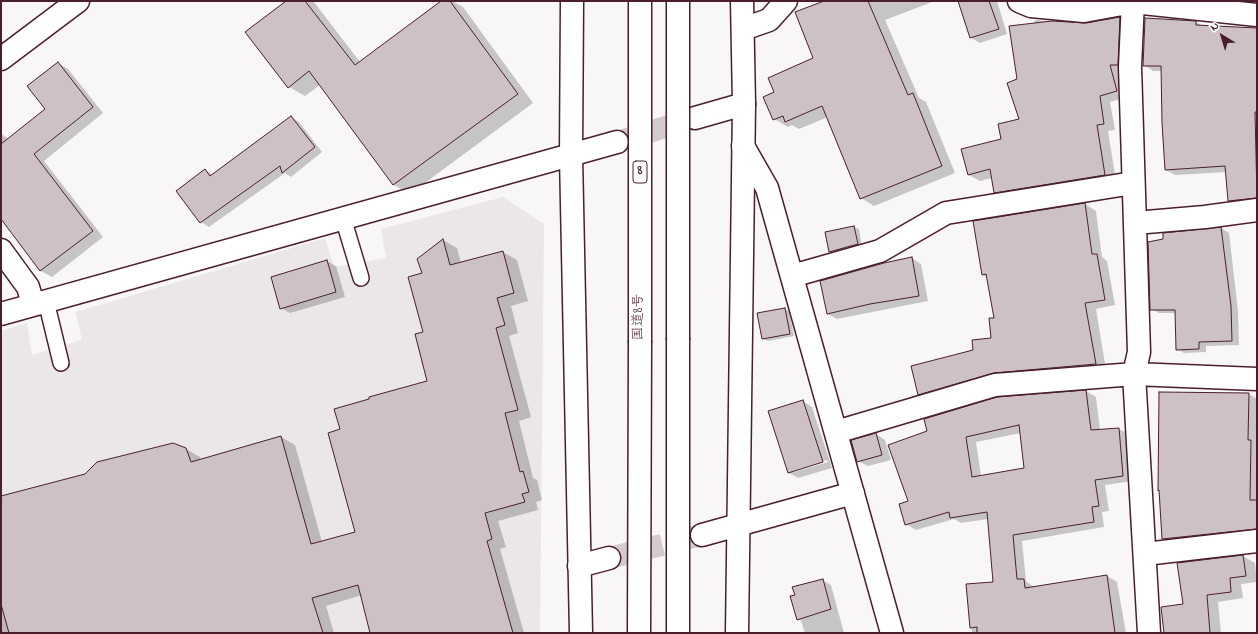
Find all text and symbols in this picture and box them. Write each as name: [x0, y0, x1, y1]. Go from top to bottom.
north arrow: [1202, 16, 1242, 56]
text: N: [1207, 18, 1222, 35]
road number: 8: [633, 161, 647, 183]
street label: 国道8号: [632, 293, 648, 341]

